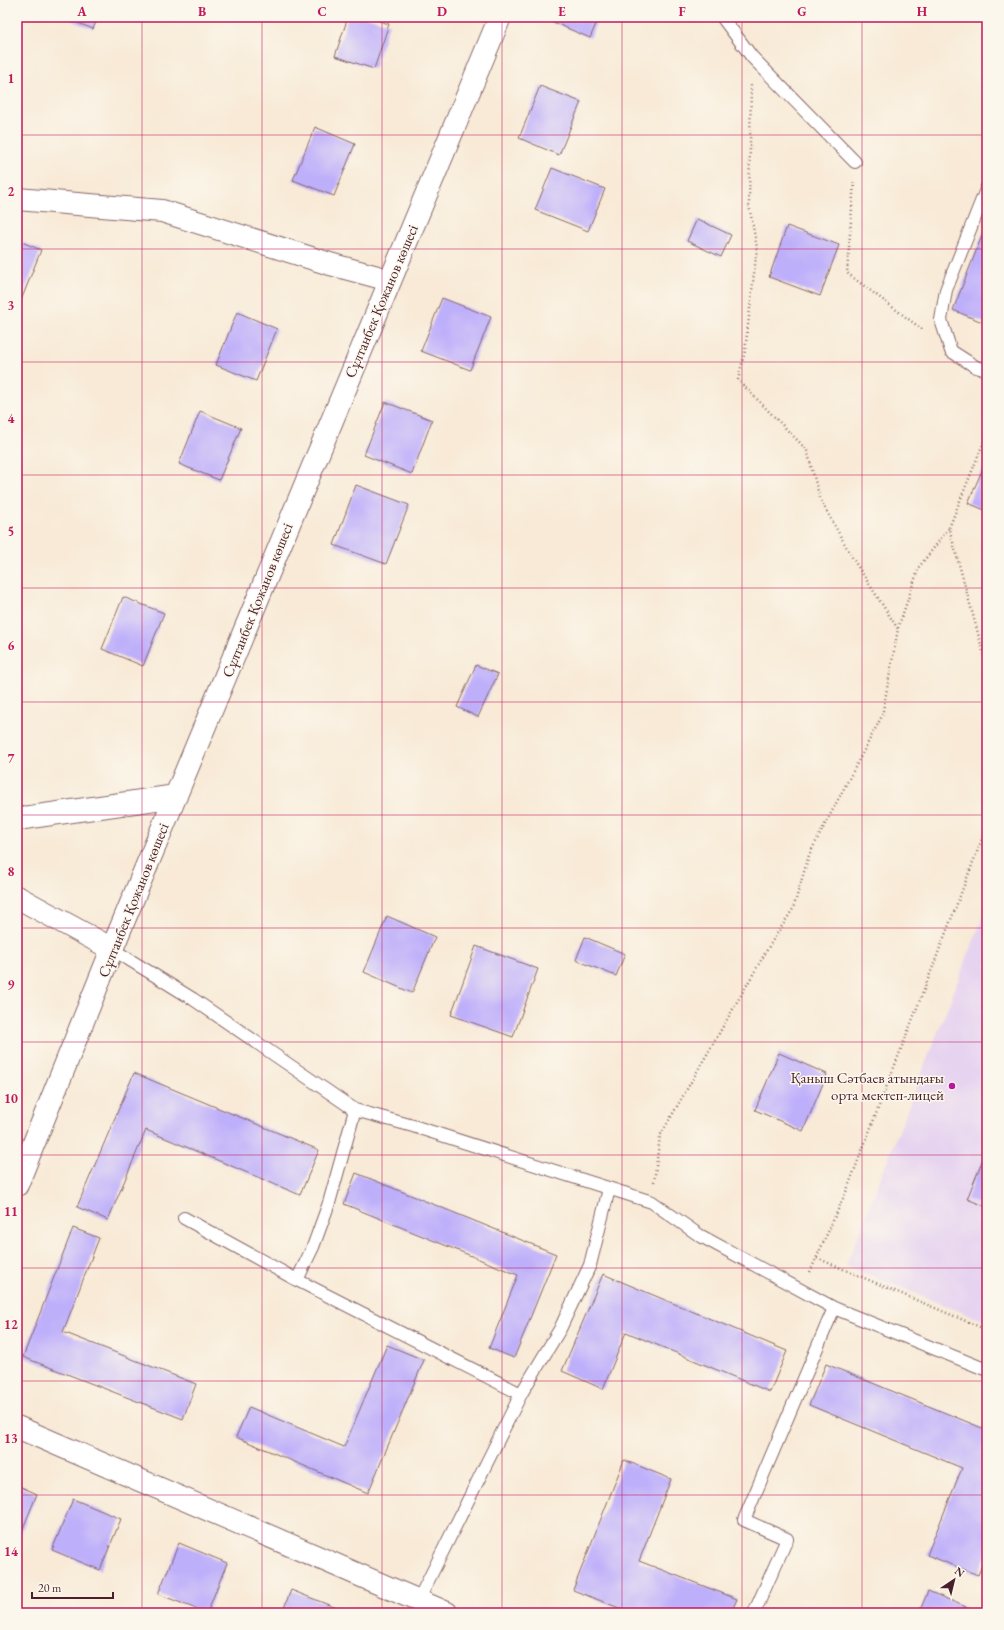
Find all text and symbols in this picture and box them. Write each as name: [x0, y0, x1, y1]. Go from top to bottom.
text: A: [76, 3, 87, 20]
text: B: [198, 3, 206, 20]
text: C: [317, 3, 327, 20]
text: D: [437, 3, 447, 20]
text: E: [558, 3, 566, 20]
text: F: [678, 3, 686, 20]
text: G: [797, 3, 807, 20]
text: H: [917, 3, 928, 20]
text: 1: [8, 70, 15, 87]
text: 2: [8, 183, 15, 200]
street label: Сұлтанбек Қожанов көшесі: [340, 221, 422, 381]
text: 3: [8, 297, 15, 314]
text: 4: [8, 410, 15, 427]
street label: Сұлтанбек Қожанов көшесі: [217, 520, 297, 680]
text: 5: [8, 523, 14, 540]
text: 6: [8, 637, 15, 654]
text: 7: [8, 750, 15, 767]
street label: Сұлтанбек Қожанов көшесі: [93, 820, 173, 980]
text: 8: [8, 863, 15, 880]
text: 9: [8, 976, 15, 993]
place label: Қаныш Сәтбаев атындағы орта мектеп-лицей: [791, 1068, 944, 1104]
marker: Қаныш Сәтбаев атындағы орта мектеп-лицей: [947, 1081, 957, 1091]
text: 10: [4, 1090, 18, 1107]
text: 11: [4, 1203, 18, 1220]
text: 12: [4, 1316, 18, 1333]
text: 13: [4, 1430, 18, 1447]
text: 14: [4, 1543, 18, 1560]
north arrow: [934, 1560, 974, 1600]
text: N: [952, 1564, 967, 1580]
scale bar: [32, 1574, 113, 1600]
text: 20 m: [38, 1580, 62, 1596]

